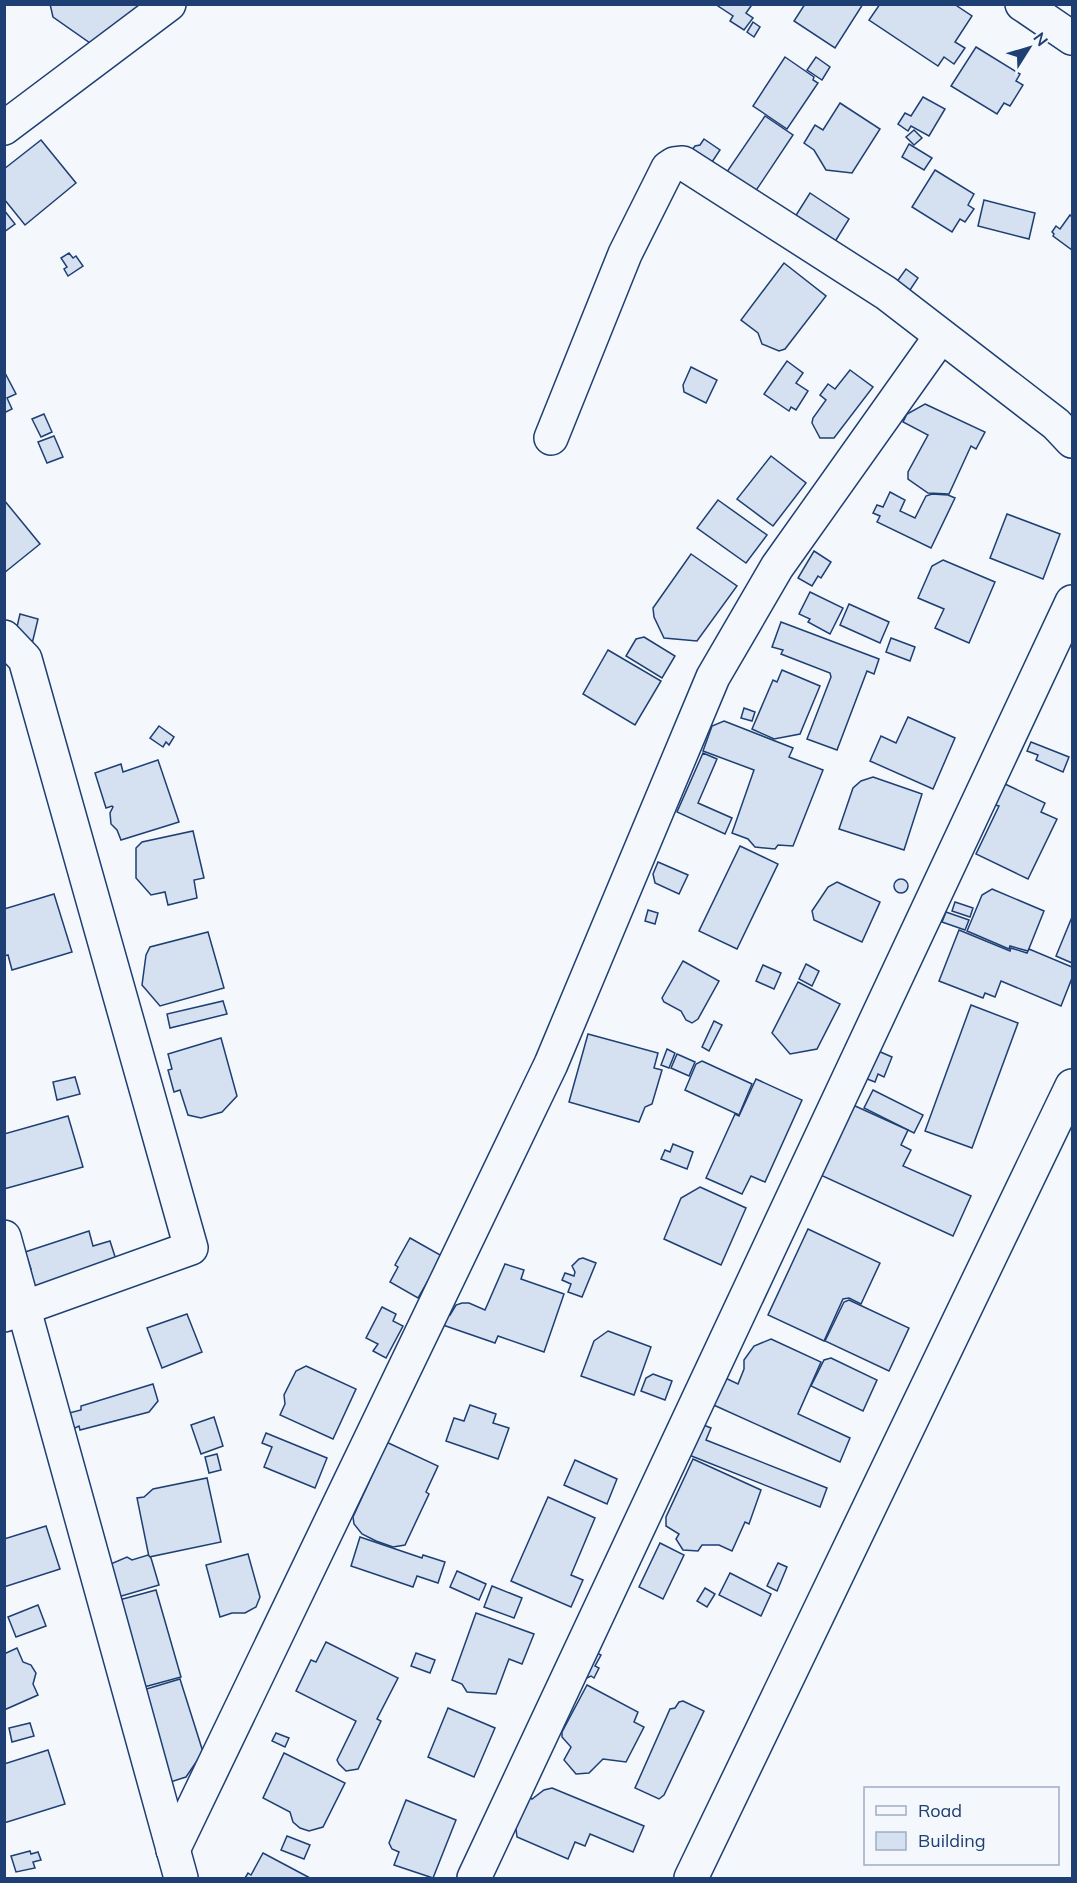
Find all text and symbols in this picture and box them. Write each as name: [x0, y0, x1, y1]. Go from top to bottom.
north arrow: [999, 18, 1059, 78]
text: N: [1029, 28, 1053, 50]
legend: [864, 1787, 1059, 1865]
text: Road: [918, 1799, 962, 1822]
text: Building: [918, 1829, 986, 1852]

